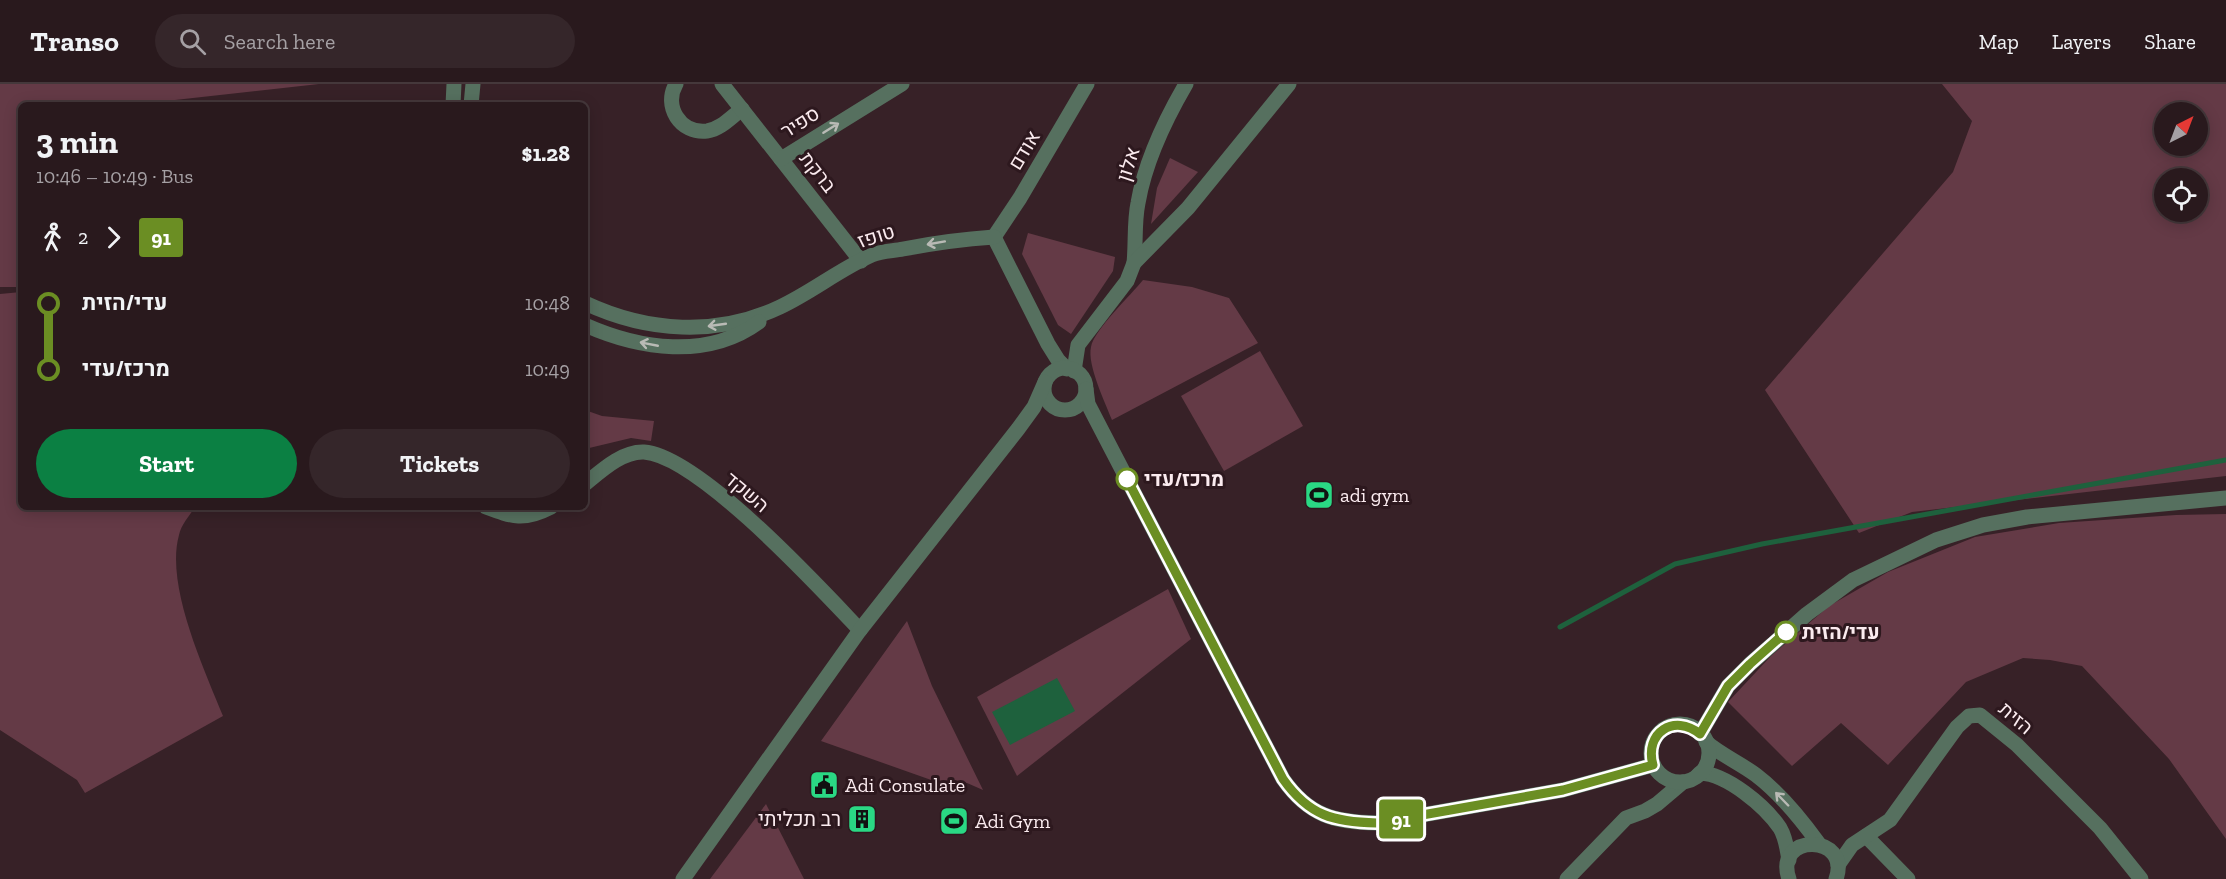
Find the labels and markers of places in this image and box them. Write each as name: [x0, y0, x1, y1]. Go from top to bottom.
place label: מרכז/עדי: [1144, 467, 1224, 491]
marker: מרכז/עדי: [1116, 468, 1138, 490]
sports icon: adi gym: [1303, 479, 1335, 511]
place label: adi gym: [1340, 483, 1410, 507]
place label: עדי/הזית: [1802, 620, 1880, 644]
marker: עדי/הזית: [1775, 621, 1797, 643]
public building icon: Adi Consulate: [808, 769, 840, 801]
place label: Adi Consulate: [845, 773, 965, 797]
building icon: רב תכליתי: [846, 803, 878, 835]
sports icon: Adi Gym: [938, 805, 970, 837]
place label: רב תכליתי: [758, 807, 841, 831]
place label: Adi Gym: [975, 809, 1051, 833]

